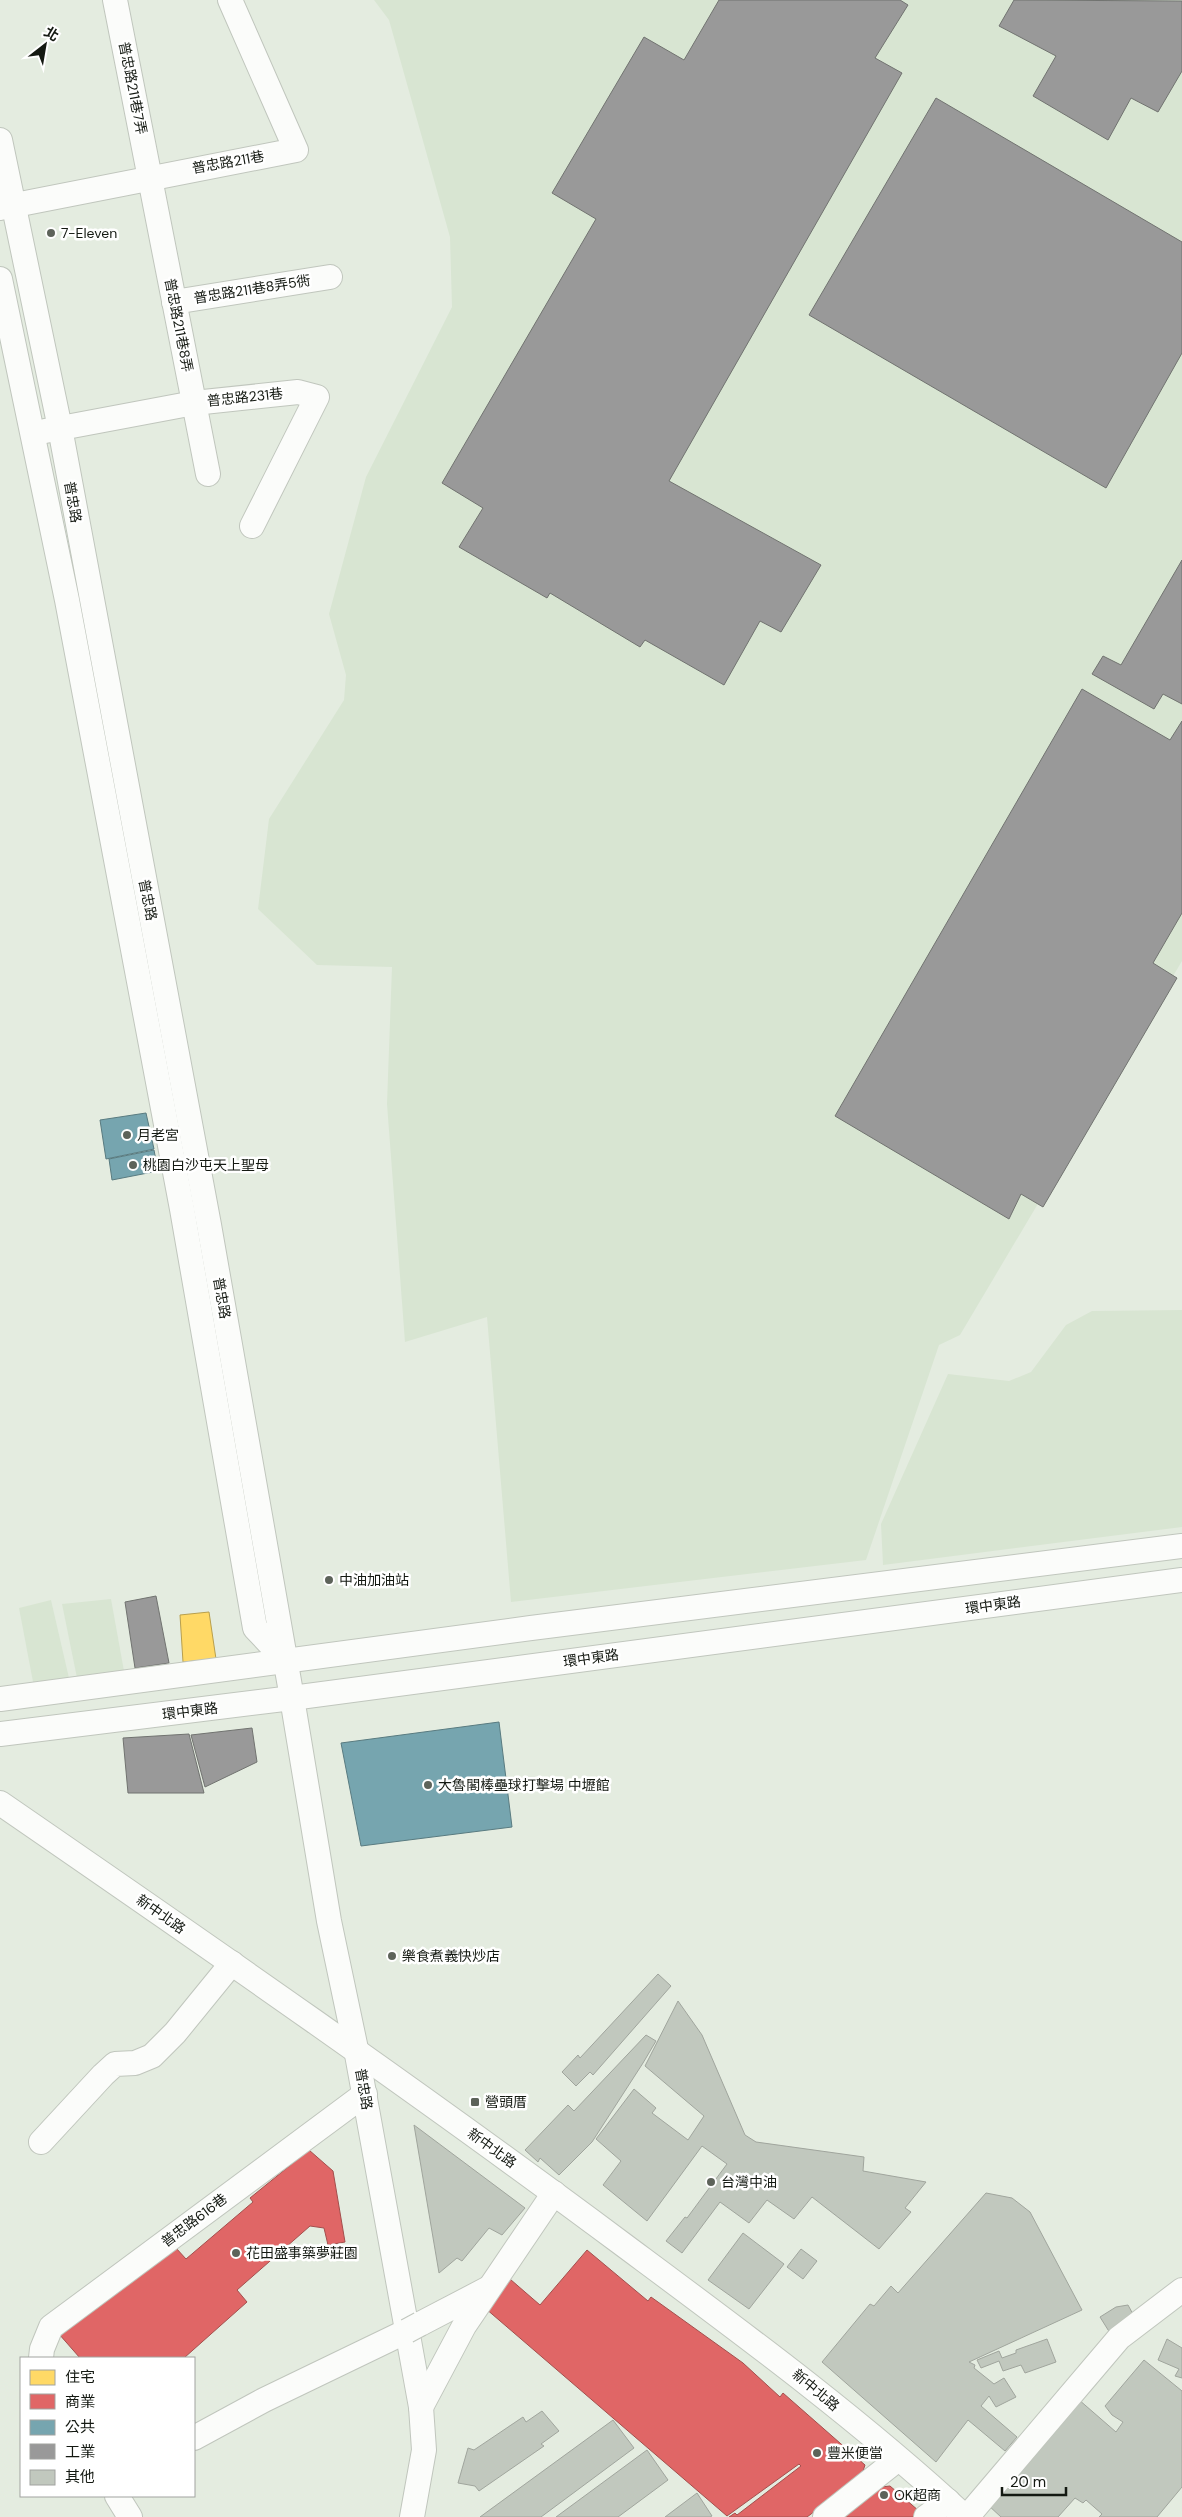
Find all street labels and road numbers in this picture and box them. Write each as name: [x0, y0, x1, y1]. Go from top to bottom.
street label: 普忠路211巷7弄: [115, 40, 151, 136]
street label: 普忠路211巷: [191, 147, 265, 177]
street label: 普忠路211巷8弄5衖: [192, 271, 312, 307]
street label: 普忠路211巷8弄: [161, 277, 197, 373]
street label: 普忠路231巷: [206, 384, 284, 410]
street label: 普忠路: [60, 480, 86, 524]
street label: 普忠路: [135, 878, 161, 922]
street label: 普忠路: [209, 1276, 235, 1320]
street label: 環中東路: [964, 1592, 1022, 1618]
street label: 環中東路: [562, 1645, 620, 1671]
street label: 環中東路: [161, 1699, 219, 1723]
street label: 新中北路: [133, 1891, 189, 1937]
street label: 普忠路: [351, 2067, 377, 2111]
street label: 新中北路: [464, 2124, 520, 2172]
street label: 普忠路616巷: [157, 2189, 231, 2251]
street label: 新中北路: [789, 2365, 843, 2415]

